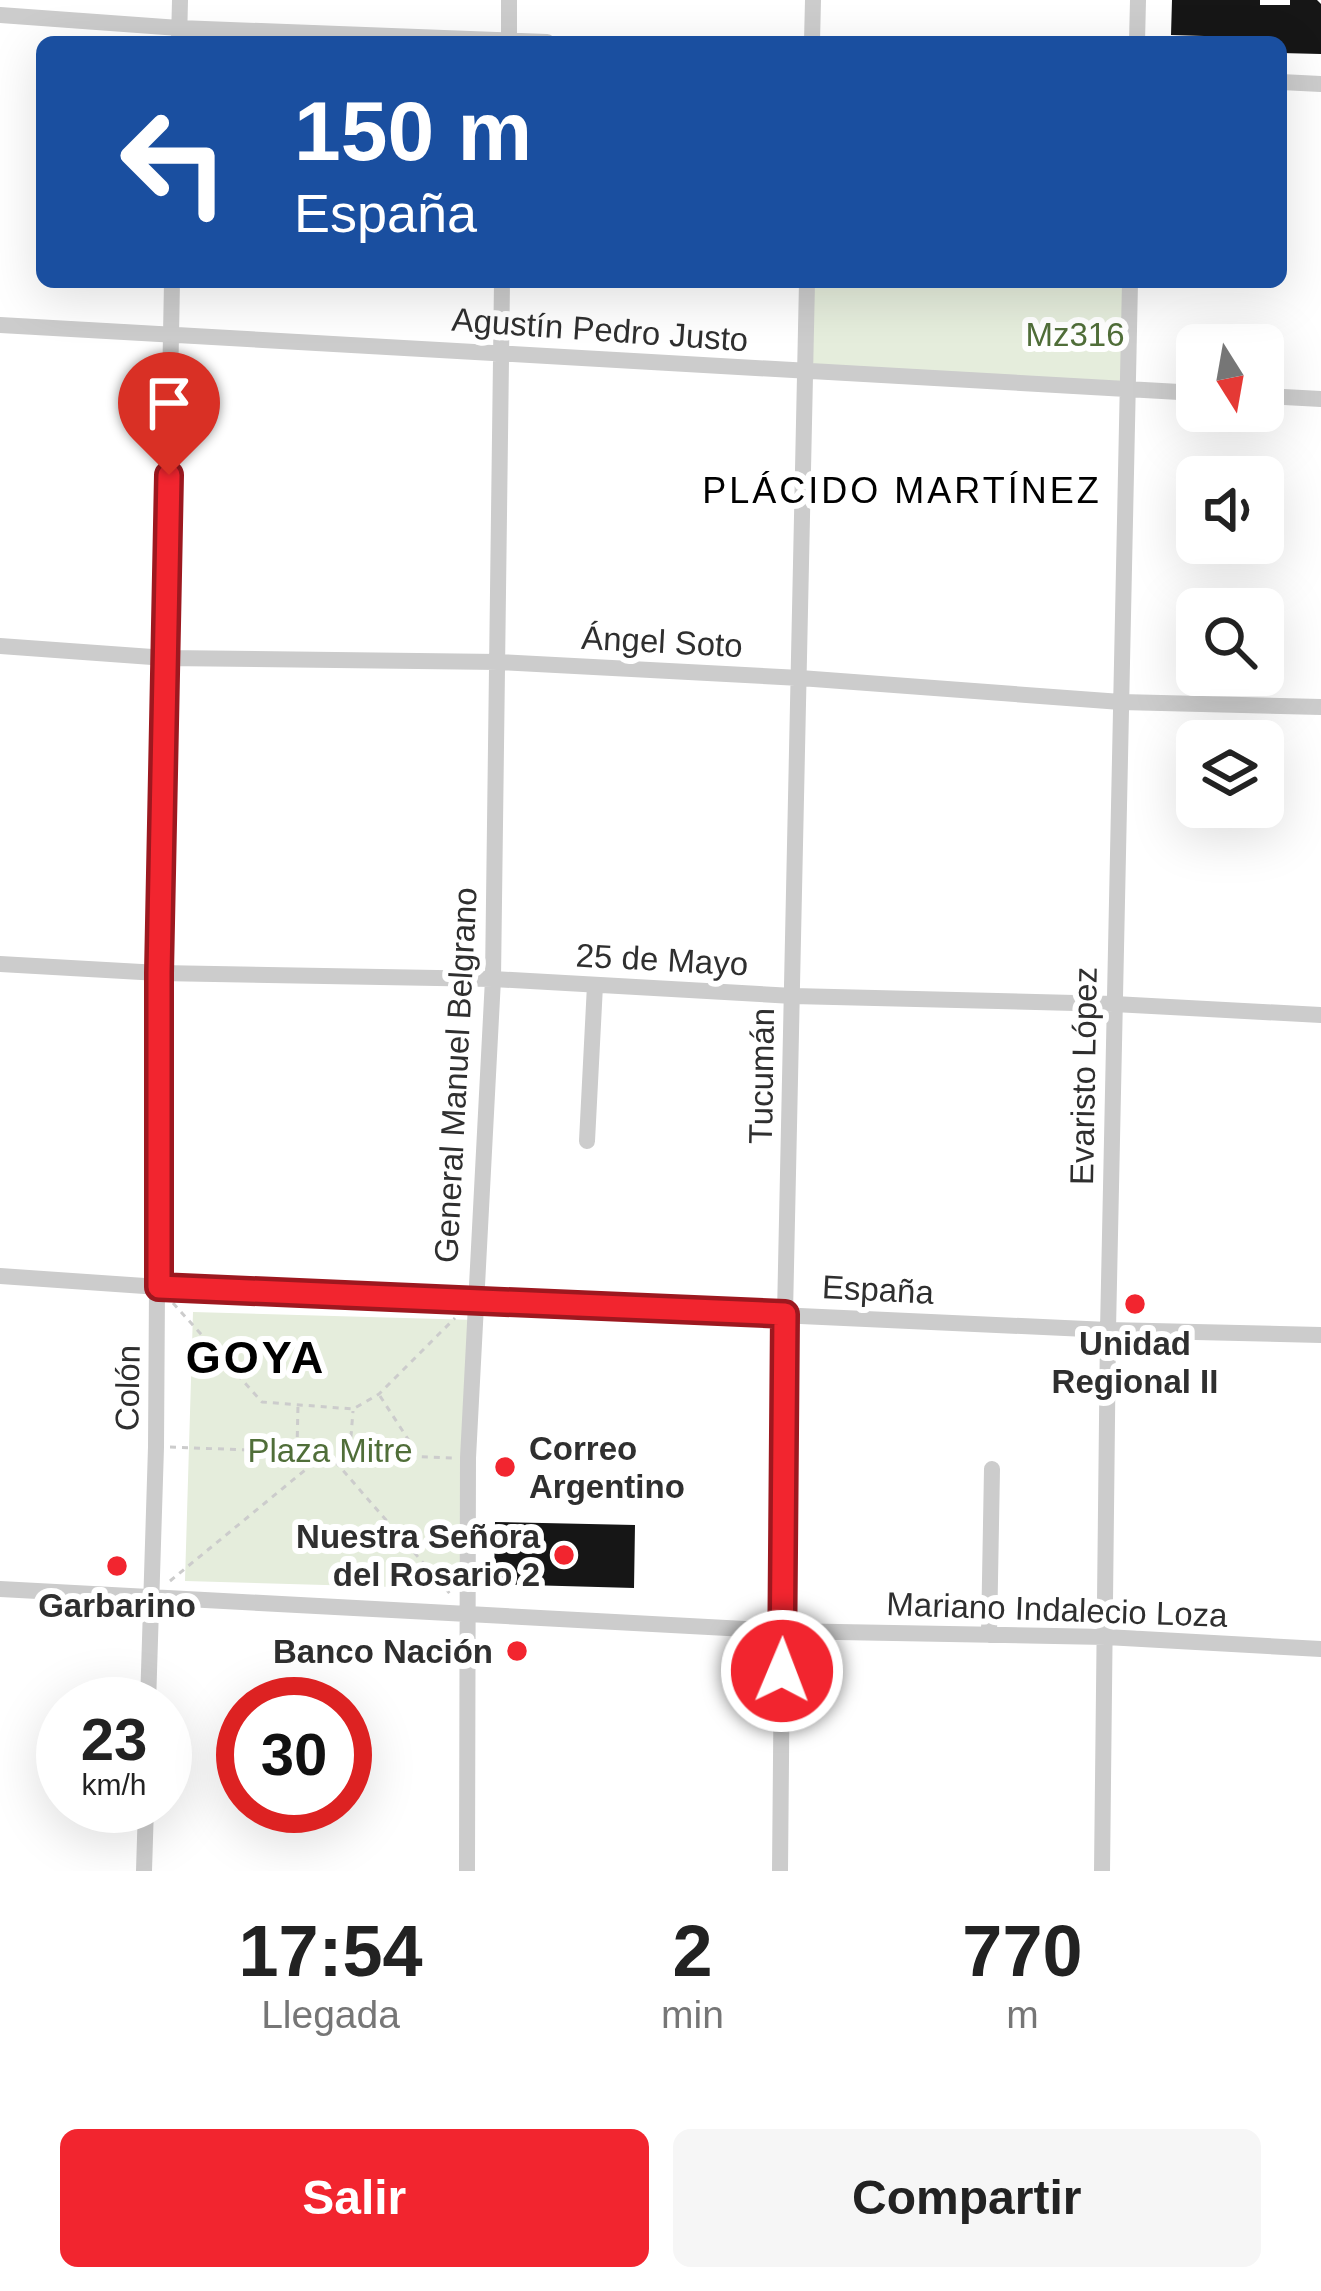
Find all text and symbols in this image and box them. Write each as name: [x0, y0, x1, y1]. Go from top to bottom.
icon: left: [96, 84, 252, 240]
text: 150 m: [294, 84, 532, 178]
text: España: [294, 183, 477, 243]
street label: Agustín Pedro Justo: [450, 301, 749, 358]
park label: Mz316: [1025, 316, 1125, 353]
north arrow: [1176, 324, 1284, 432]
map controls: [1176, 324, 1284, 828]
pin: [118, 352, 220, 475]
icon: arrive: [136, 370, 202, 436]
button: sound: [1176, 456, 1284, 564]
district label: PLÁCIDO MARTÍNEZ: [702, 470, 1102, 511]
button: search: [1176, 588, 1284, 696]
street label: Ángel Soto: [580, 619, 744, 664]
button: layers: [1176, 720, 1284, 828]
street label: General Manuel Belgrano: [427, 886, 484, 1264]
street label: 25 de Mayo: [575, 937, 749, 982]
street label: Evaristo López: [1063, 967, 1104, 1185]
street label: Tucumán: [742, 1008, 781, 1144]
street label: España: [821, 1268, 935, 1311]
marker: Unidad Regional II: [1122, 1291, 1148, 1317]
place label: Unidad Regional II: [1052, 1325, 1218, 1400]
district label: GOYA: [186, 1332, 326, 1383]
street label: Colón: [108, 1345, 147, 1431]
place label: Correo Argentino: [529, 1430, 685, 1505]
park label: Plaza Mitre: [247, 1432, 413, 1469]
marker: Correo Argentino: [492, 1454, 518, 1480]
place label: Nuestra Señora del Rosario 2: [296, 1518, 541, 1593]
marker: Nuestra Señora del Rosario 2: [551, 1542, 577, 1568]
marker: Garbarino: [104, 1553, 130, 1579]
street label: Mariano Indalecio Loza: [886, 1585, 1229, 1634]
place label: Garbarino: [38, 1587, 196, 1624]
position arrow: [719, 1608, 845, 1734]
place label: Banco Nación: [273, 1633, 493, 1670]
marker: Banco Nación: [504, 1638, 530, 1664]
speed limit sign: 30: [216, 1677, 372, 1833]
text: 23: [81, 1706, 147, 1773]
text: km/h: [81, 1768, 147, 1801]
text: 17:54: [238, 1911, 423, 1991]
text: 2: [672, 1911, 713, 1991]
text: 770: [962, 1911, 1083, 1991]
text: Llegada: [261, 1993, 400, 2036]
text: min: [661, 1993, 724, 2036]
text: m: [1006, 1993, 1039, 2036]
button: Salir: [60, 2129, 649, 2267]
button: Compartir: [673, 2129, 1261, 2267]

